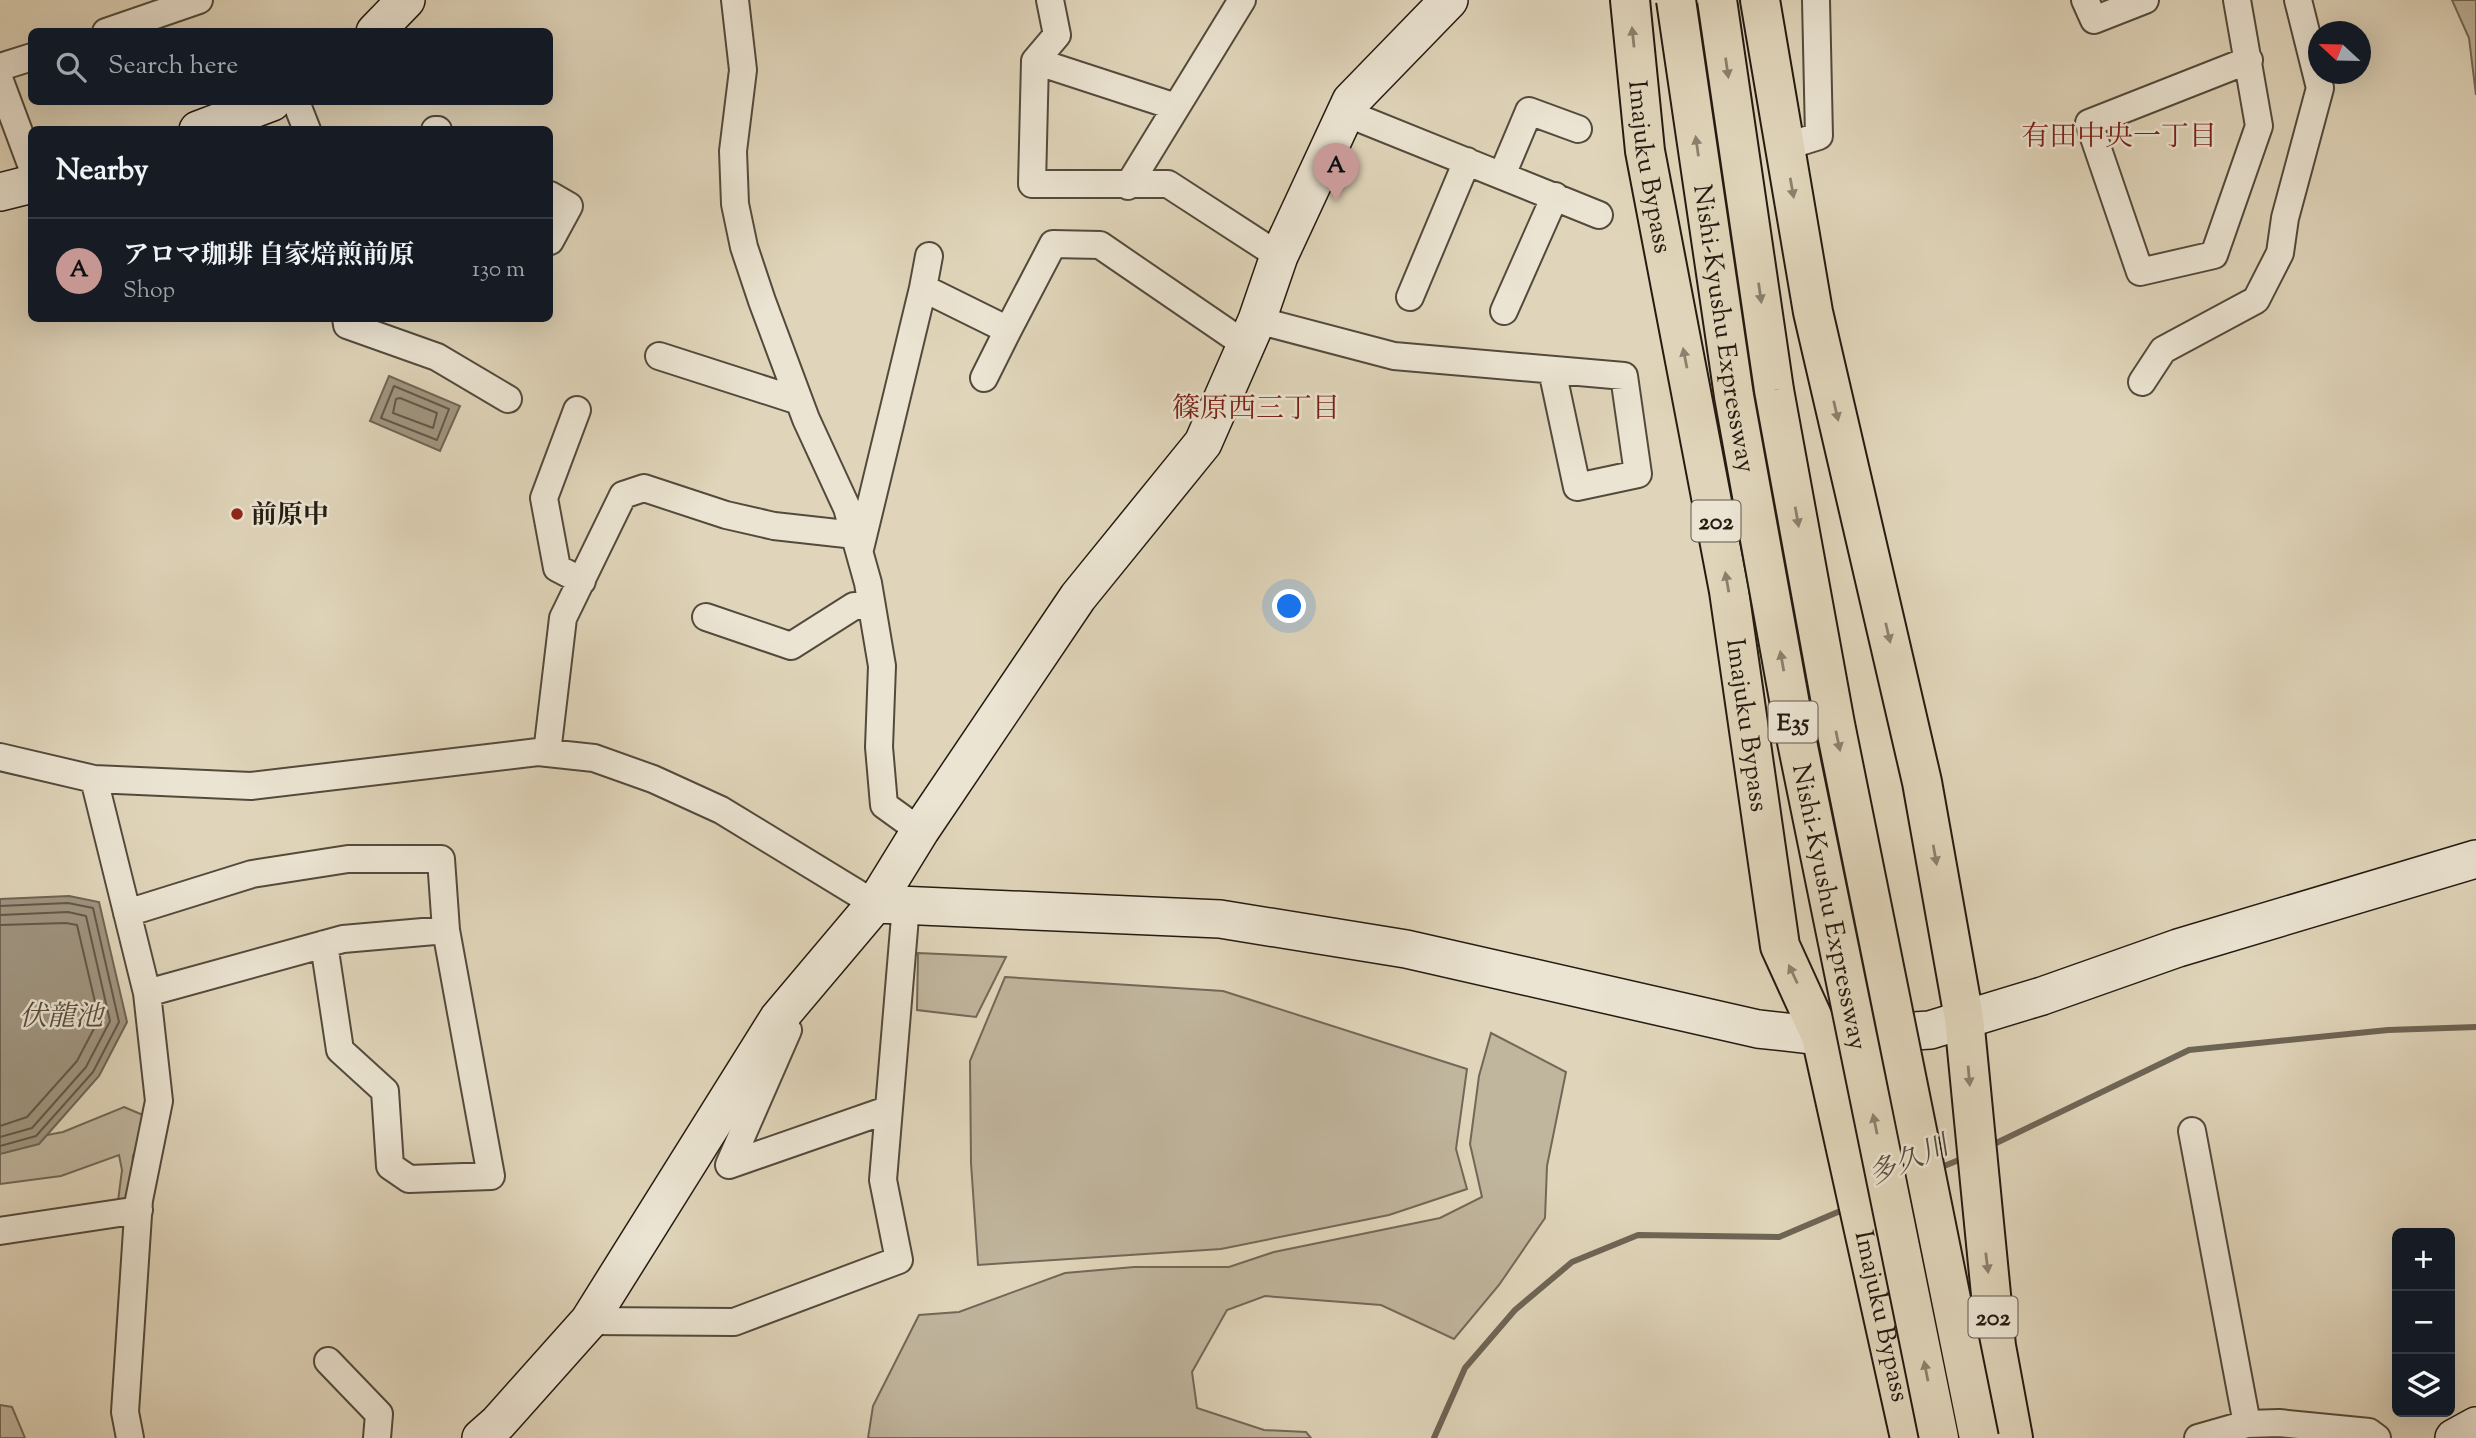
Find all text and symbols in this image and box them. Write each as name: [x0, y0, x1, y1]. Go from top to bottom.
north arrow: [2308, 21, 2371, 84]
one-way arrow: [1628, 26, 1639, 48]
search box: [28, 28, 553, 105]
icon: search: [52, 48, 90, 86]
text: Search here: [108, 48, 238, 85]
one-way arrow: [1721, 57, 1732, 79]
street label: Imajuku Bypass: [1617, 79, 1680, 257]
district label: 有田中央一丁目: [2021, 118, 2217, 158]
one-way arrow: [1692, 135, 1703, 157]
pin: A: [1313, 143, 1359, 201]
text: Nearby: [56, 150, 148, 193]
one-way arrow: [1787, 177, 1798, 199]
street label: Nishi-Kyushu Expressway: [1682, 182, 1764, 476]
text: アロマ珈琲 自家焙煎前原: [123, 238, 415, 275]
text: A: [70, 254, 88, 287]
text: 130 m: [472, 254, 525, 287]
text: Shop: [123, 275, 175, 308]
one-way arrow: [1754, 282, 1765, 304]
one-way arrow: [1679, 347, 1690, 369]
district label: 篠原西三丁目: [1172, 390, 1340, 430]
one-way arrow: [1830, 400, 1841, 422]
place label: 前原中: [251, 498, 329, 535]
road number: 202: [1692, 500, 1740, 542]
marker: 前原中: [229, 506, 245, 522]
one-way arrow: [1792, 506, 1803, 528]
one-way arrow: [1721, 571, 1732, 593]
your location: [1272, 589, 1306, 623]
one-way arrow: [1882, 622, 1893, 644]
street label: Imajuku Bypass: [1715, 636, 1776, 814]
one-way arrow: [1776, 650, 1787, 672]
road number: E35: [1769, 702, 1818, 742]
one-way arrow: [1833, 730, 1844, 752]
street label: Nishi-Kyushu Expressway: [1781, 761, 1875, 1054]
one-way arrow: [1930, 844, 1941, 866]
one-way arrow: [1787, 964, 1799, 984]
water label: 伏龍池: [19, 998, 106, 1038]
one-way arrow: [1964, 1065, 1975, 1087]
one-way arrow: [1870, 1113, 1881, 1135]
water label: 多久川: [1863, 1126, 1958, 1197]
street label: Imajuku Bypass: [1844, 1227, 1917, 1406]
map controls: [2392, 1228, 2455, 1417]
button: +: [2392, 1228, 2455, 1291]
one-way arrow: [1982, 1252, 1993, 1274]
button: −: [2392, 1291, 2455, 1354]
road number: 202: [1968, 1296, 2018, 1338]
button: layers: [2392, 1354, 2455, 1417]
one-way arrow: [1920, 1360, 1931, 1382]

